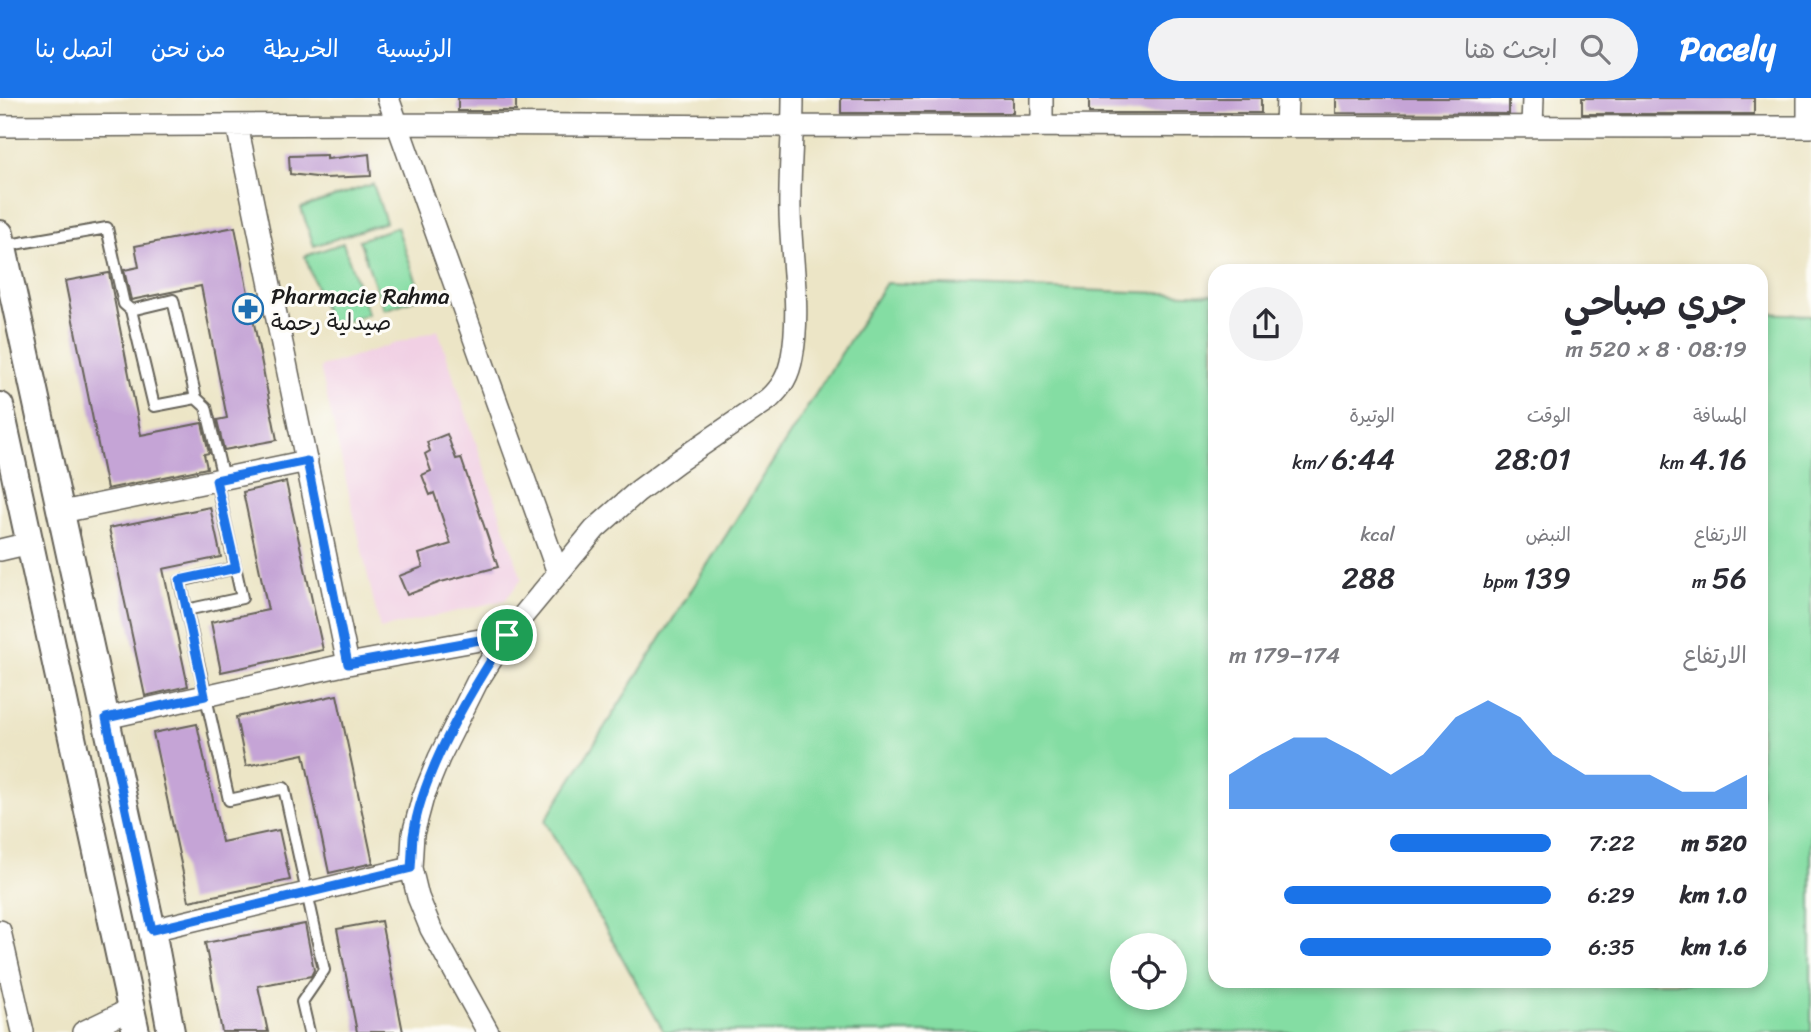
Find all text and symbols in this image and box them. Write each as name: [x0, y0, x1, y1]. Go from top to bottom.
search box: [1148, 18, 1638, 81]
text: Pacely: [1680, 20, 1776, 78]
text: ابحث هنا: [1464, 26, 1558, 72]
text: اتصل بنا: [35, 28, 113, 70]
text: من نحن: [151, 28, 226, 70]
text: الخريطة: [264, 28, 339, 70]
text: الرئيسية: [377, 28, 452, 70]
icon: search: [1576, 30, 1614, 68]
text: جري صباحي: [1563, 269, 1747, 336]
place label: Pharmacie Rahma صيدلية رحمة: [271, 276, 450, 343]
button: share: [1229, 287, 1303, 361]
pharmacy icon: Pharmacie Rahma صيدلية رحمة: [231, 292, 265, 326]
text: 08:19 · 8 × 520 m: [1565, 329, 1747, 370]
text: الوتيرة: [1349, 399, 1395, 432]
text: الوقت: [1527, 399, 1571, 432]
text: المسافة: [1693, 399, 1747, 432]
text: 6:44: [1331, 432, 1395, 486]
text: 28:01: [1495, 432, 1571, 486]
text: 4.16: [1689, 432, 1747, 486]
text: /km: [1292, 446, 1331, 479]
text: km: [1660, 446, 1689, 479]
text: kcal: [1360, 518, 1395, 551]
text: النبض: [1526, 518, 1571, 551]
text: الارتفاع: [1694, 518, 1747, 551]
text: 288: [1342, 551, 1395, 605]
text: 139: [1523, 551, 1571, 605]
text: 56: [1712, 551, 1747, 605]
text: bpm: [1483, 565, 1523, 598]
text: m: [1692, 565, 1712, 598]
pin: [477, 605, 537, 665]
icon: arrive: [488, 616, 526, 654]
text: 174–179 m: [1229, 635, 1340, 676]
text: الارتفاع: [1683, 635, 1747, 676]
text: 7:22: [1588, 823, 1635, 864]
text: 520 m: [1681, 823, 1747, 864]
text: 6:29: [1588, 875, 1635, 916]
text: 1.0 km: [1680, 875, 1747, 916]
text: 6:35: [1588, 927, 1635, 968]
text: 1.6 km: [1681, 927, 1747, 968]
map controls: [1110, 933, 1187, 1010]
button: locate: [1110, 933, 1187, 1010]

